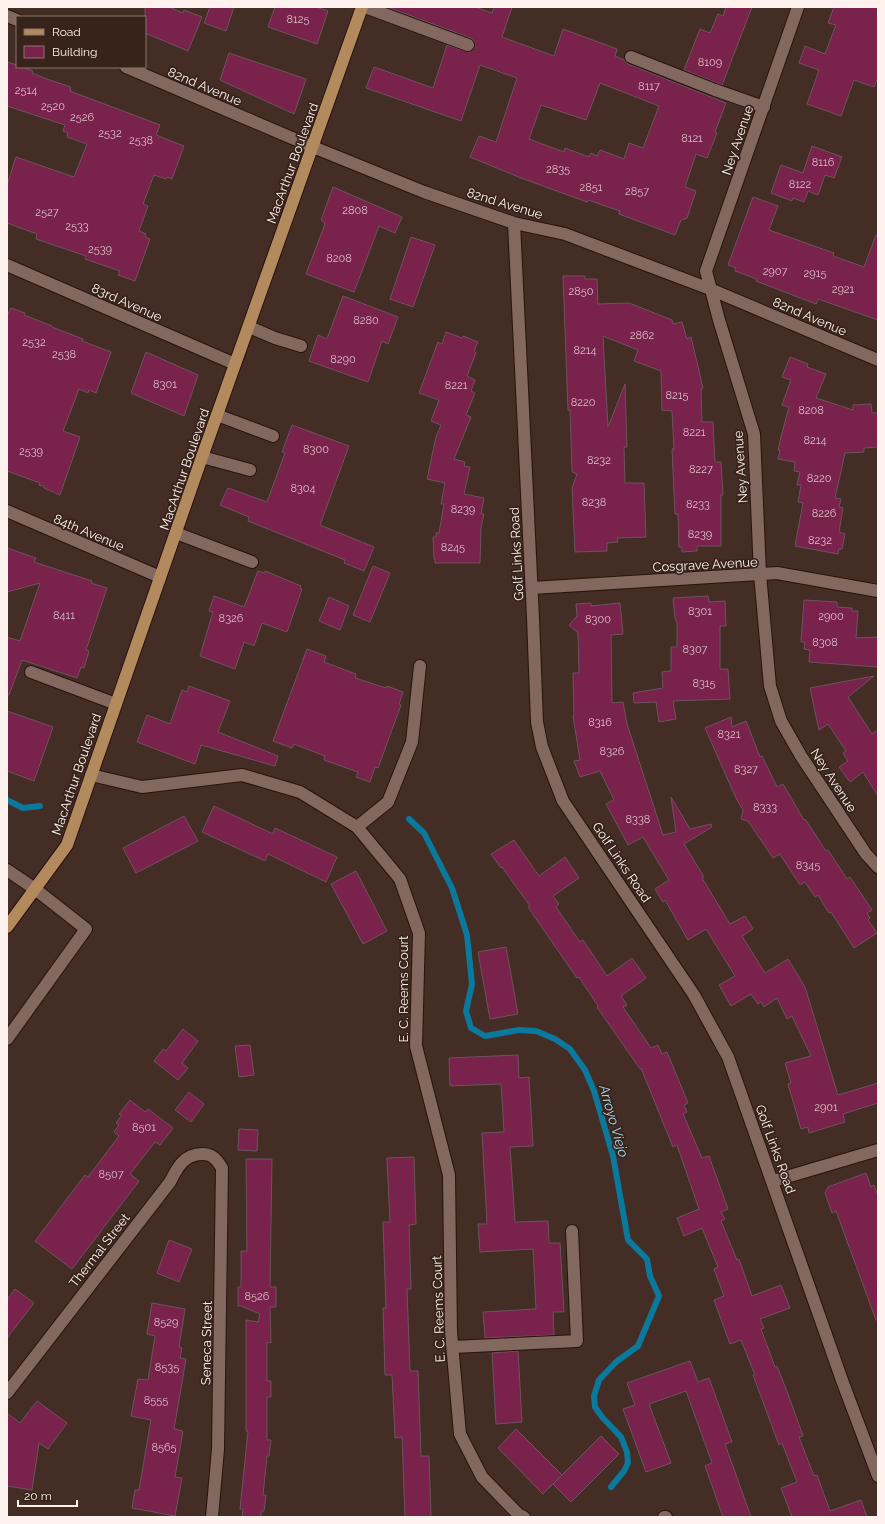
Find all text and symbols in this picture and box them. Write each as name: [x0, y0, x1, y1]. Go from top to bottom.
house number: 8125: [287, 13, 309, 26]
legend: [16, 16, 146, 68]
text: Road: [52, 25, 81, 39]
text: Building: [52, 45, 98, 59]
house number: 8109: [698, 56, 722, 69]
street label: 82nd Avenue: [166, 64, 244, 109]
house number: 8117: [638, 80, 660, 93]
house number: 2514: [15, 84, 37, 97]
house number: 2520: [41, 100, 65, 113]
street label: MacArthur Boulevard: [264, 101, 321, 226]
street label: Ney Avenue: [719, 103, 757, 177]
house number: 2526: [70, 111, 94, 124]
house number: 2532: [98, 127, 122, 140]
house number: 8121: [681, 132, 703, 145]
house number: 2538: [129, 134, 153, 147]
house number: 8116: [812, 156, 835, 169]
house number: 2835: [546, 163, 570, 176]
house number: 8122: [789, 178, 812, 191]
house number: 2851: [580, 181, 603, 194]
street label: 82nd Avenue: [465, 185, 545, 222]
house number: 2857: [625, 185, 649, 198]
house number: 2808: [342, 204, 368, 217]
house number: 2527: [35, 206, 59, 219]
house number: 2533: [65, 220, 89, 233]
house number: 2539: [88, 243, 112, 256]
house number: 8208: [326, 252, 352, 265]
house number: 2907: [763, 265, 787, 278]
house number: 2915: [804, 267, 826, 280]
street label: 83rd Avenue: [89, 280, 165, 325]
house number: 2921: [832, 283, 855, 296]
house number: 2850: [569, 285, 594, 298]
street label: 82nd Avenue: [771, 294, 849, 339]
house number: 8280: [353, 314, 379, 327]
house number: 2862: [630, 329, 655, 342]
house number: 2532: [22, 336, 46, 349]
house number: 8214: [574, 344, 596, 357]
house number: 2538: [52, 348, 76, 361]
house number: 8290: [330, 353, 356, 366]
house number: 8301: [153, 378, 177, 391]
house number: 8221: [445, 379, 468, 392]
house number: 8215: [666, 389, 688, 402]
house number: 8220: [571, 396, 596, 409]
house number: 8208: [798, 404, 824, 417]
street label: MacArthur Boulevard: [157, 406, 212, 532]
house number: 8221: [683, 426, 706, 439]
street label: Ney Avenue: [730, 430, 751, 504]
house number: 8214: [804, 434, 826, 447]
house number: 8300: [303, 443, 329, 456]
house number: 2539: [19, 445, 43, 458]
house number: 8232: [587, 454, 611, 467]
house number: 8227: [689, 463, 713, 476]
house number: 8220: [807, 472, 832, 485]
house number: 8304: [290, 482, 316, 495]
house number: 8238: [582, 496, 606, 509]
house number: 8233: [686, 498, 710, 511]
house number: 8239: [451, 503, 475, 516]
street label: Golf Links Road: [507, 507, 526, 601]
house number: 8226: [812, 507, 837, 520]
street label: 84th Avenue: [51, 511, 127, 554]
house number: 8239: [688, 528, 712, 541]
house number: 8232: [808, 534, 832, 547]
house number: 8245: [441, 541, 465, 554]
street label: Cosgrave Avenue: [652, 554, 758, 575]
house number: 8301: [688, 605, 712, 618]
house number: 8411: [53, 609, 75, 622]
house number: 2900: [818, 610, 844, 623]
house number: 8326: [219, 612, 244, 625]
house number: 8300: [585, 613, 611, 626]
house number: 8308: [812, 636, 838, 649]
house number: 8307: [683, 643, 708, 656]
house number: 8315: [692, 677, 716, 690]
street label: MacArthur Boulevard: [49, 711, 104, 837]
house number: 8316: [588, 716, 612, 729]
house number: 8321: [718, 728, 741, 741]
house number: 8326: [600, 745, 625, 758]
street label: Ney Avenue: [808, 746, 860, 815]
house number: 8327: [734, 763, 758, 776]
house number: 8333: [753, 801, 777, 814]
house number: 8338: [626, 813, 650, 826]
street label: Golf Links Road: [589, 819, 654, 905]
house number: 8345: [796, 859, 820, 872]
street label: E. C. Reems Court: [396, 935, 411, 1042]
water label: Arroyo Viejo: [596, 1082, 632, 1159]
house number: 2901: [814, 1101, 838, 1114]
street label: Golf Links Road: [752, 1103, 799, 1196]
house number: 8501: [132, 1121, 156, 1134]
house number: 8507: [98, 1168, 124, 1181]
street label: Thermal Street: [66, 1210, 133, 1290]
street label: E. C. Reems Court: [429, 1255, 448, 1363]
house number: 8526: [245, 1290, 270, 1303]
street label: Seneca Street: [198, 1300, 215, 1385]
house number: 8529: [154, 1316, 178, 1329]
house number: 8535: [155, 1361, 179, 1374]
house number: 8555: [144, 1394, 168, 1407]
house number: 8565: [151, 1441, 177, 1454]
scale bar: [18, 1482, 77, 1508]
text: 20 m: [24, 1489, 52, 1503]

